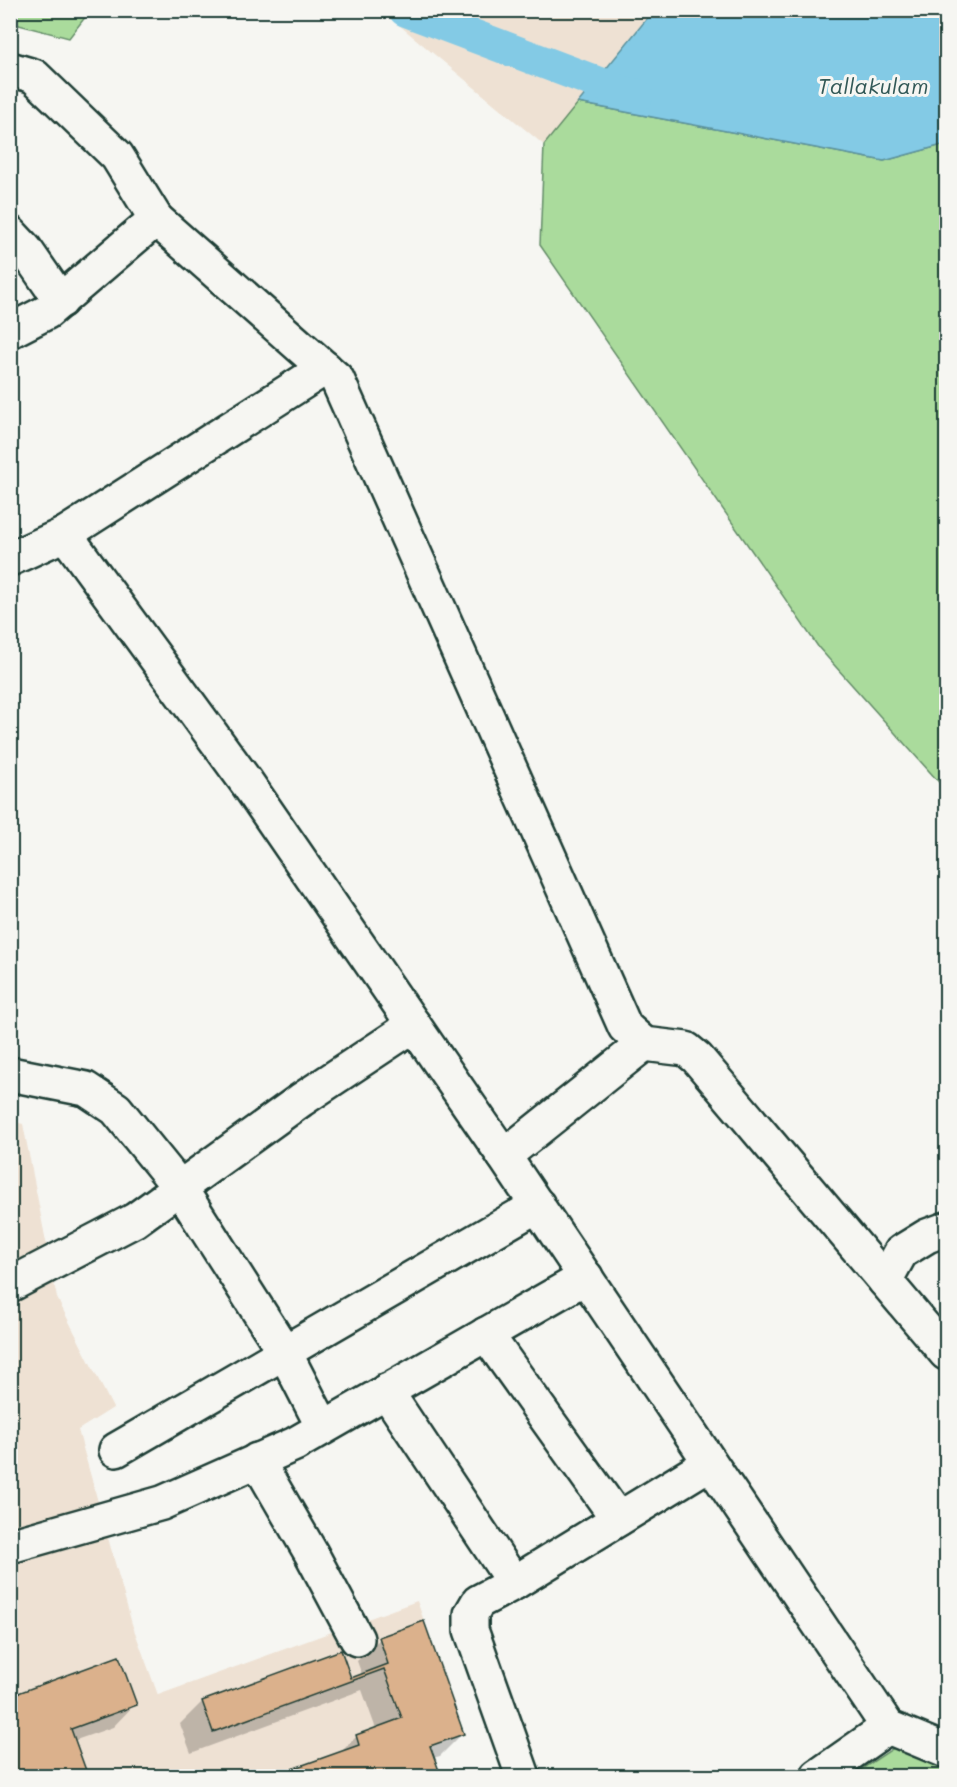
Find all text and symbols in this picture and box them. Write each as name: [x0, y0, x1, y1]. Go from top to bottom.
water label: Tallakulam: [817, 71, 929, 100]

